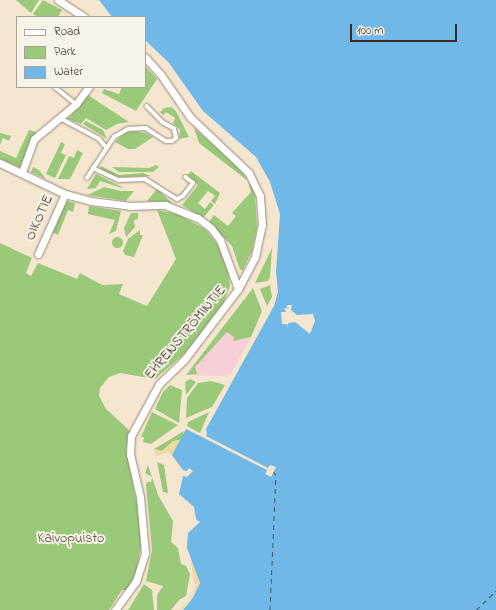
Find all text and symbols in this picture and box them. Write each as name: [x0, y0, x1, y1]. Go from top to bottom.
legend: [16, 16, 146, 88]
scale bar: [352, 16, 459, 42]
text: 100 m: [357, 22, 384, 40]
text: Road: [54, 23, 80, 41]
text: Park: [54, 43, 76, 61]
text: Water: [54, 63, 83, 81]
street label: OIKOTIE: [23, 193, 57, 243]
street label: EHRENSTRÖMINTIE: [142, 283, 230, 383]
park label: Kaivopuisto: [38, 531, 104, 547]

